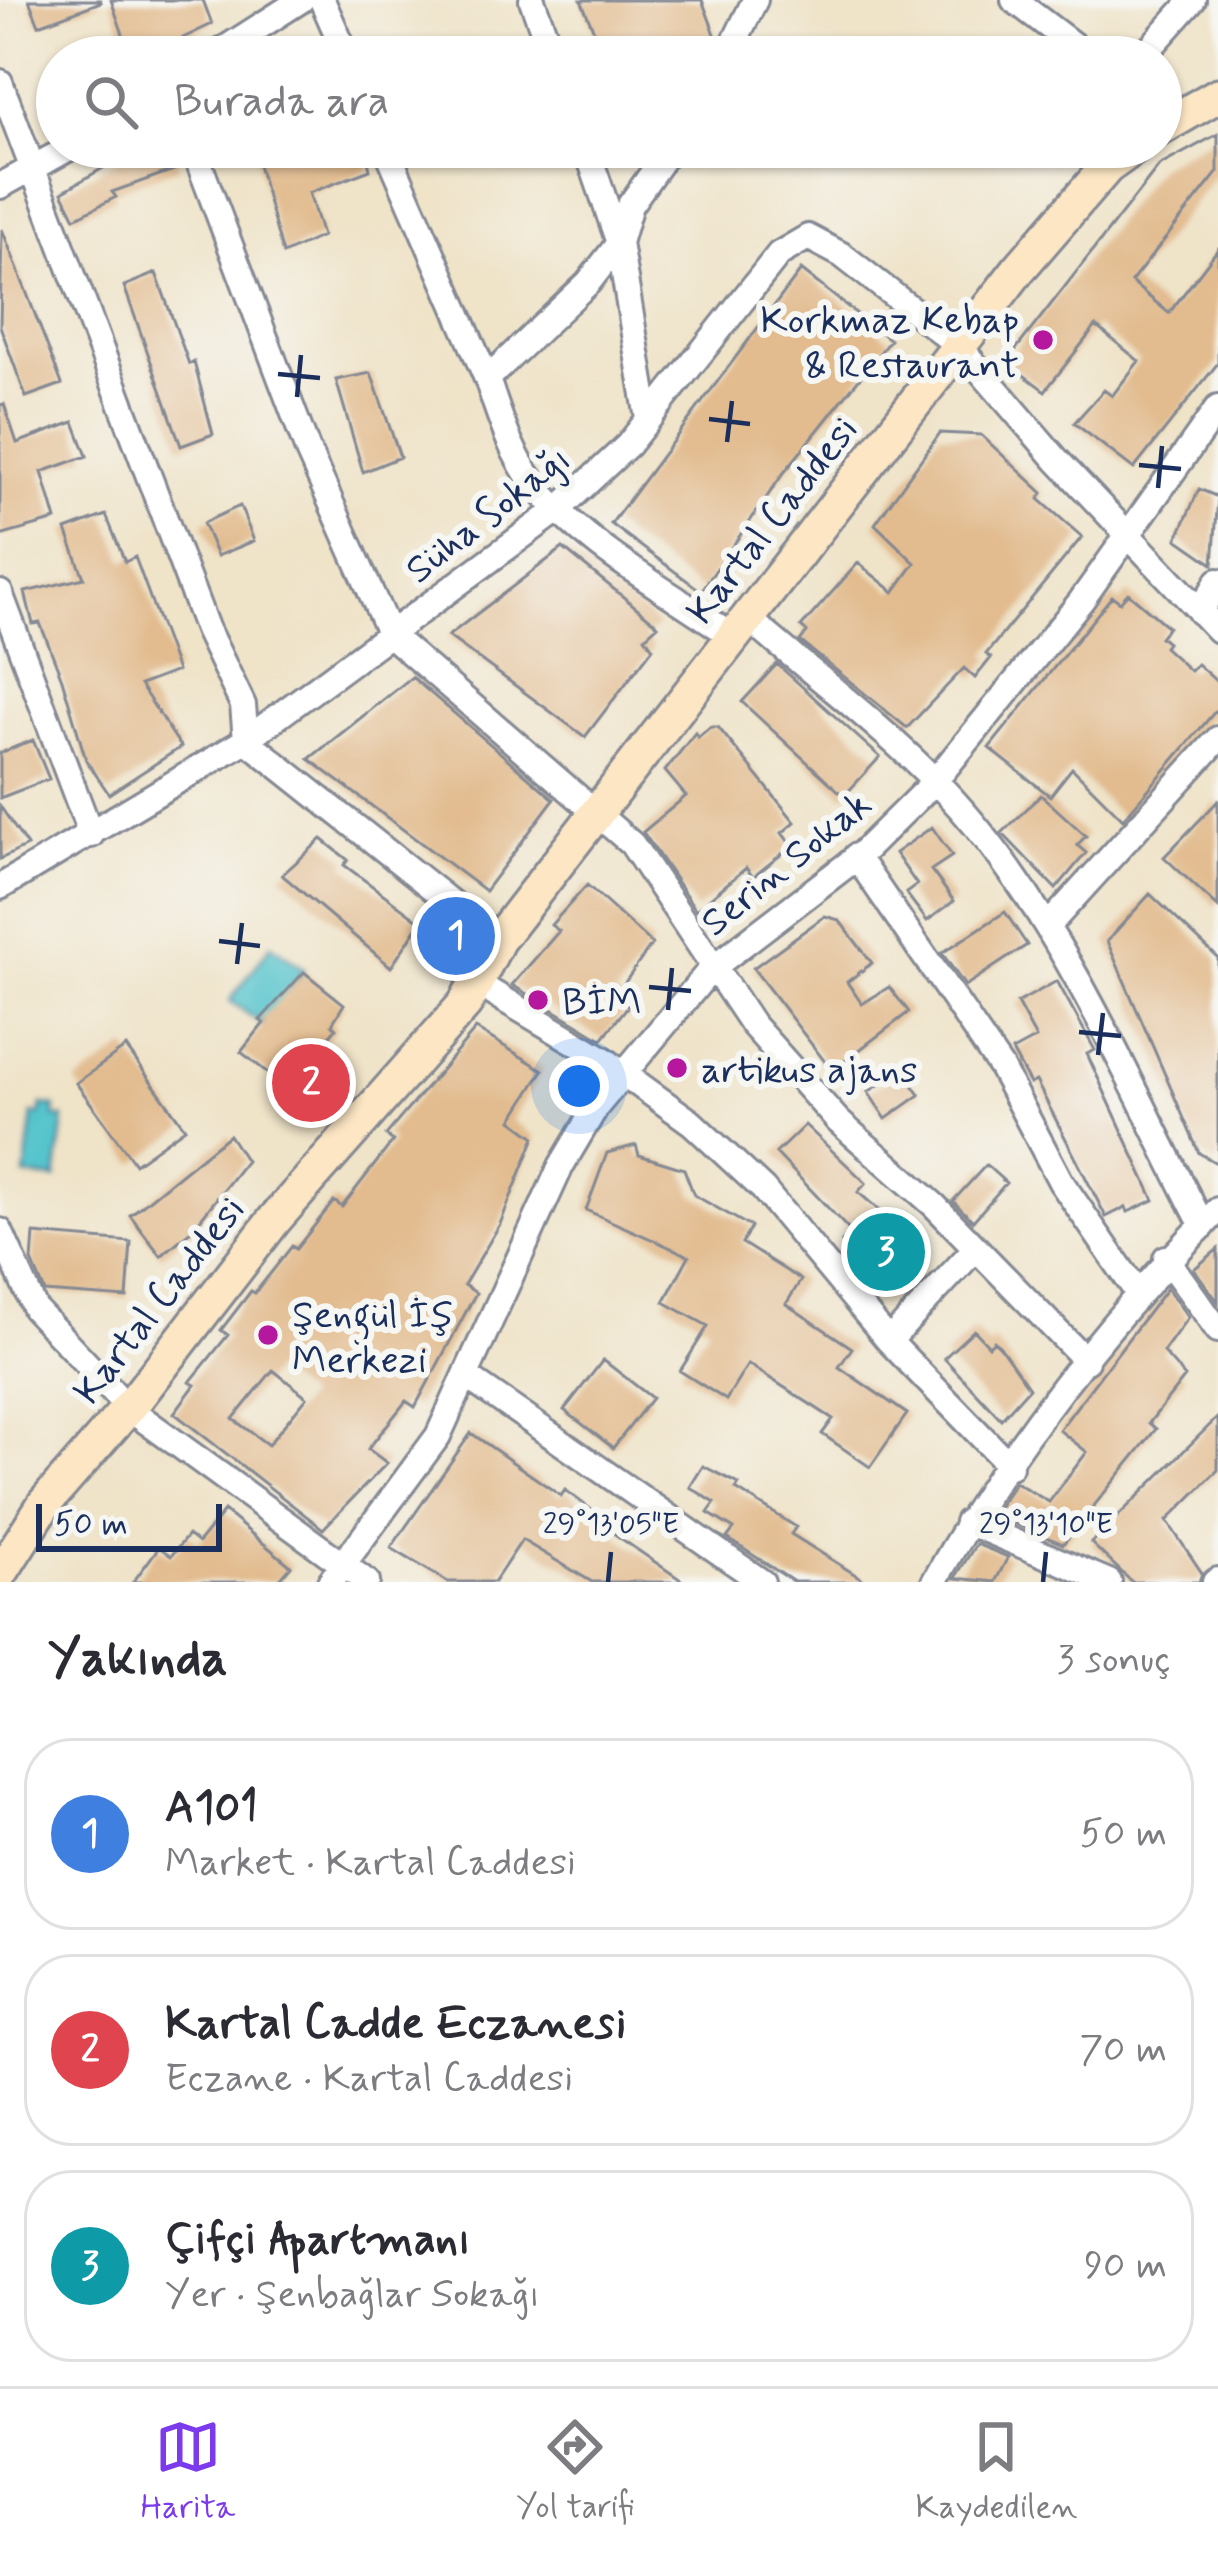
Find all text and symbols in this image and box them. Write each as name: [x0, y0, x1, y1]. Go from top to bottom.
search box: [36, 36, 1182, 168]
icon: search: [78, 69, 144, 135]
text: Burada ara: [174, 73, 389, 132]
place label: Korkmaz Kebap & Restaurant: [760, 296, 1019, 392]
marker: Korkmaz Kebap & Restaurant: [1030, 327, 1056, 353]
street label: Kartal Caddesi: [677, 407, 871, 636]
street label: Süha Sokağı: [396, 435, 582, 596]
street label: Serin Sokak: [691, 780, 883, 949]
pin: 1: [417, 891, 495, 981]
place label: BİM: [562, 978, 641, 1029]
marker: BİM: [525, 987, 551, 1013]
pin: 2: [272, 1038, 350, 1128]
place label: artikus ajans: [701, 1046, 917, 1097]
marker: artikus ajans: [664, 1055, 690, 1081]
your location: [549, 1056, 609, 1116]
street label: Kartal Caddesi: [64, 1187, 258, 1416]
pin: 3: [847, 1207, 925, 1297]
place label: Şengül İş Merkezi: [292, 1291, 454, 1387]
marker: Şengül İş Merkezi: [255, 1322, 281, 1348]
scale bar: [36, 1498, 222, 1551]
text: 50 m: [54, 1503, 128, 1547]
text: 29°13'05"E: [543, 1505, 679, 1544]
text: 29°13'10"E: [979, 1505, 1113, 1544]
text: Yakında: [48, 1627, 228, 1693]
text: 3 sonuç: [1057, 1635, 1170, 1686]
text: A101: [165, 1779, 258, 1838]
text: 1: [81, 1809, 99, 1860]
text: 50 m: [1080, 1809, 1167, 1860]
text: Market · Kartal Caddesi: [165, 1838, 576, 1889]
text: Kartal Cadde Eczanesi: [165, 1995, 626, 2054]
text: 2: [80, 2025, 100, 2076]
text: 70 m: [1079, 2025, 1167, 2076]
text: Eczane · Kartal Caddesi: [165, 2054, 573, 2105]
text: Çifçi Apartmanı: [165, 2211, 470, 2270]
text: 3: [81, 2241, 99, 2292]
text: 90 m: [1084, 2241, 1167, 2292]
text: Yer · Şenbağlar Sokağı: [165, 2270, 540, 2321]
tab: Harita: [141, 2414, 235, 2530]
tab: Yol tarifi: [516, 2414, 634, 2530]
tab: Kaydedilen: [915, 2414, 1077, 2530]

